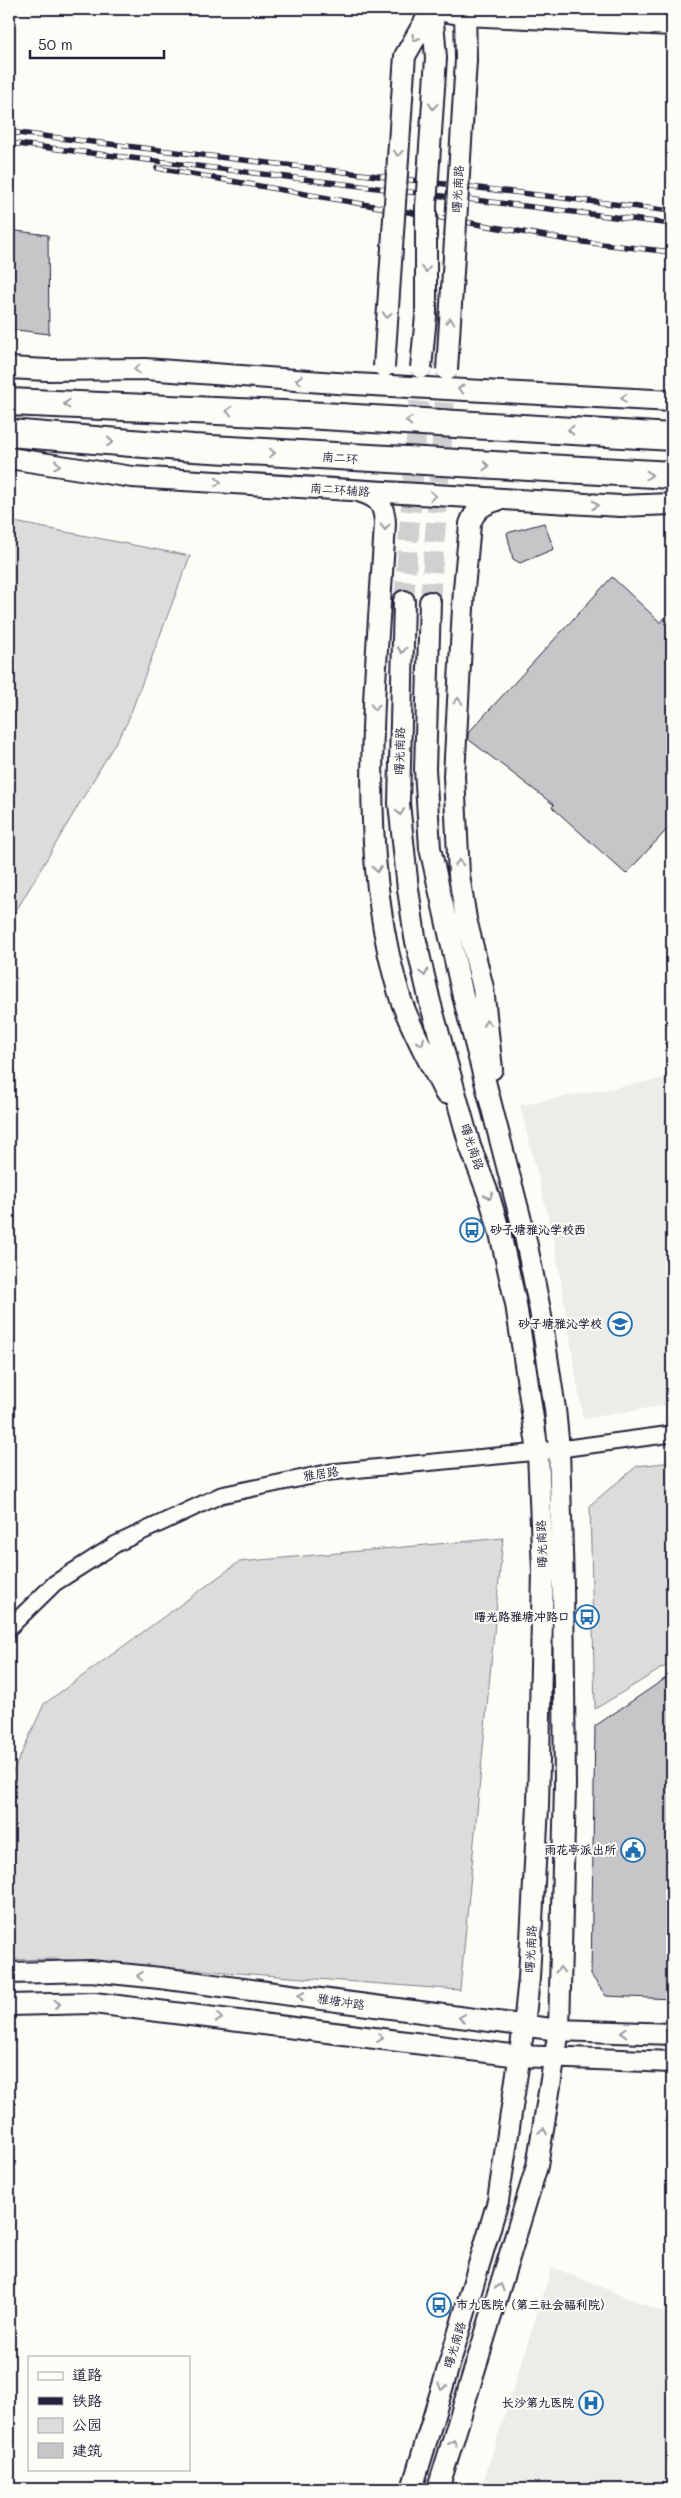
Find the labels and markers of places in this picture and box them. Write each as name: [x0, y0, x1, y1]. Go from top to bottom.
bus stop icon: 砂子塘雅沁学校西: [459, 1217, 485, 1243]
place label: 砂子塘雅沁学校西: [490, 1221, 586, 1237]
school or university icon: 砂子塘雅沁学校: [607, 1311, 633, 1337]
place label: 砂子塘雅沁学校: [518, 1315, 602, 1331]
bus stop icon: 曙光路雅塘冲路口: [574, 1604, 600, 1630]
place label: 曙光路雅塘冲路口: [474, 1608, 570, 1624]
public building icon: 雨花亭派出所: [620, 1837, 646, 1863]
place label: 雨花亭派出所: [544, 1841, 617, 1857]
bus stop icon: 市九医院（第三社会福利院）: [426, 2292, 452, 2318]
place label: 市九医院（第三社会福利院）: [456, 2296, 612, 2312]
hospital icon: 长沙第九医院: [578, 2390, 604, 2416]
place label: 长沙第九医院: [502, 2394, 574, 2410]

